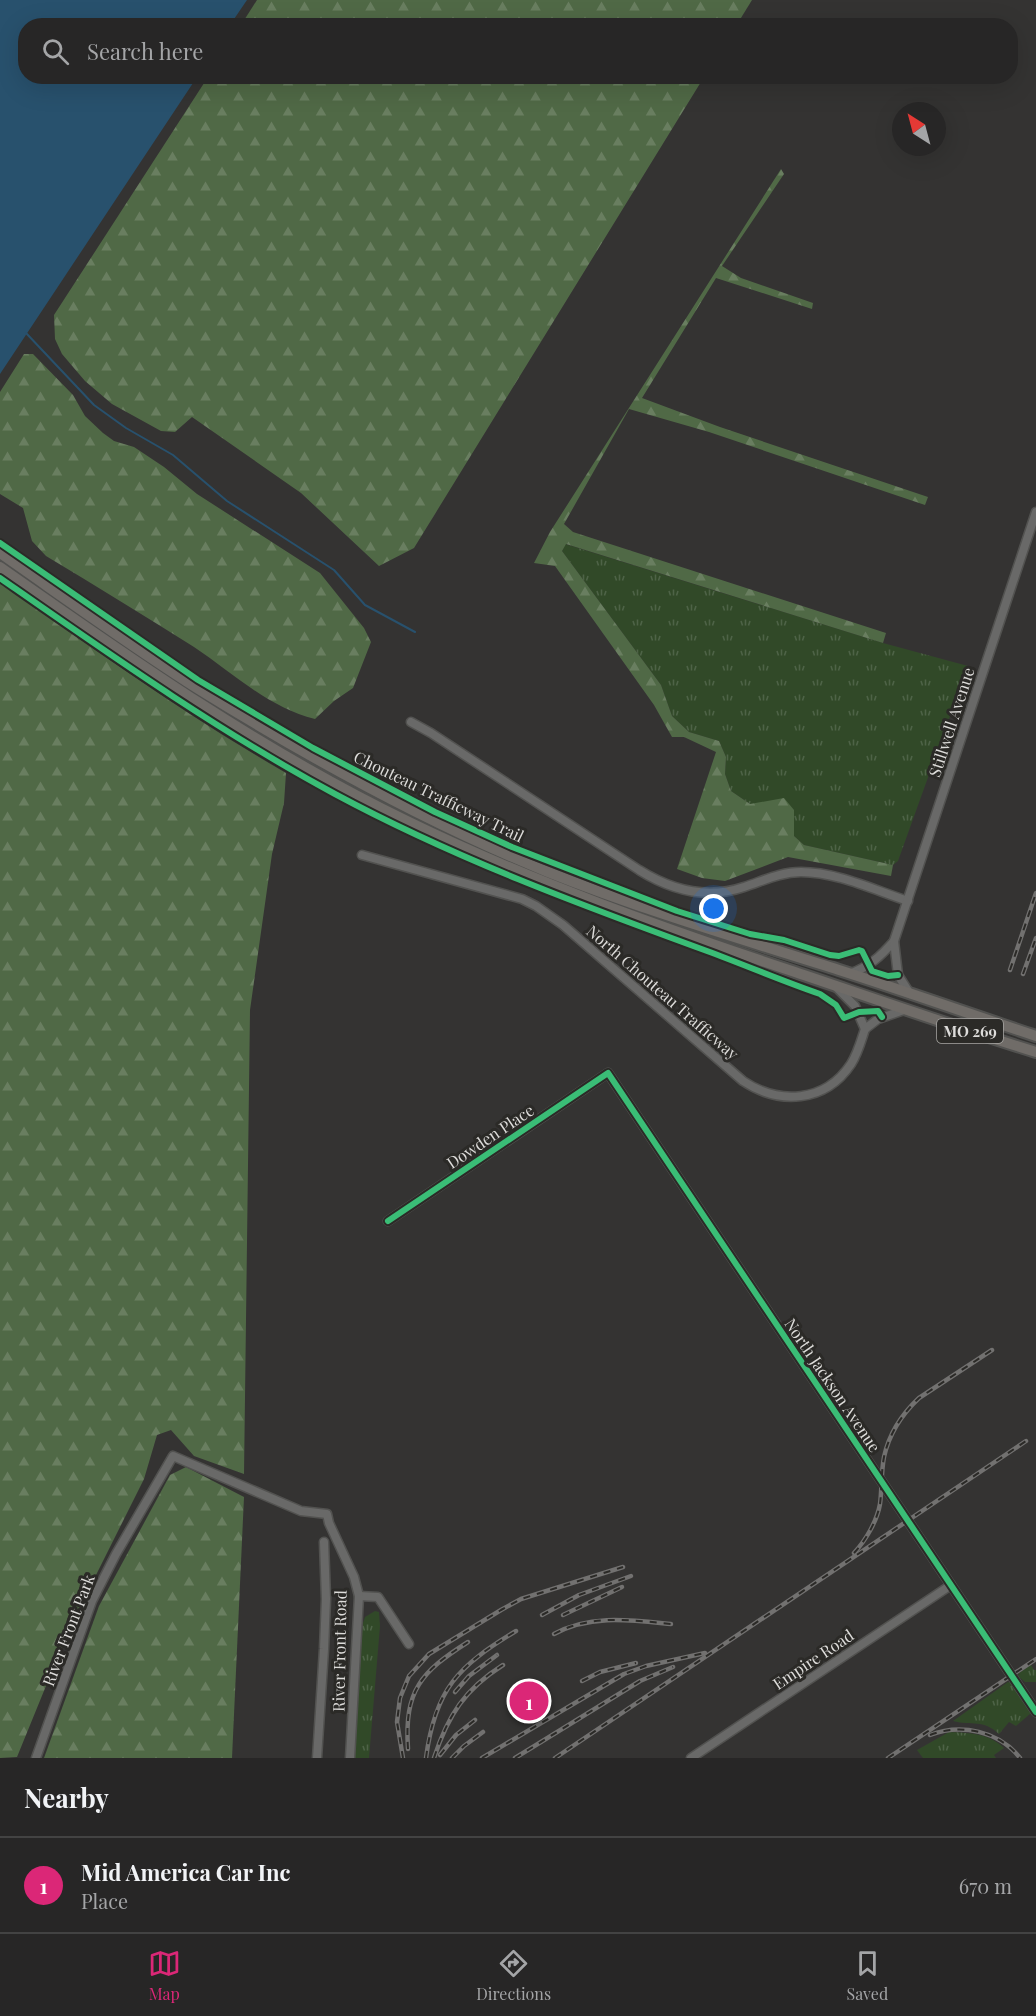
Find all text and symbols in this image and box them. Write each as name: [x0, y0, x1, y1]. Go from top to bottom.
search box: [18, 18, 1018, 84]
icon: search: [39, 35, 72, 68]
text: Search here: [87, 36, 203, 66]
north arrow: [892, 102, 946, 156]
street label: Stillwell Avenue: [923, 665, 979, 779]
street label: Chouteau Trafficway Trail: [351, 746, 528, 847]
your location: [699, 894, 728, 923]
street label: North Chouteau Trafficway: [582, 920, 744, 1064]
road number: MO 269: [937, 1019, 1003, 1043]
street label: Dowden Place: [442, 1099, 538, 1173]
street label: North Jackson Avenue: [780, 1314, 886, 1456]
street label: River Front Park: [37, 1571, 99, 1689]
street label: River Front Road: [327, 1590, 351, 1712]
street label: Empire Road: [768, 1624, 858, 1694]
pin: 1: [510, 1678, 548, 1724]
text: Nearby: [24, 1780, 109, 1815]
text: Mid America Car Inc: [81, 1857, 290, 1887]
text: 1: [40, 1872, 47, 1899]
text: 670 m: [959, 1872, 1012, 1899]
text: Place: [81, 1887, 128, 1914]
tab: Map: [148, 1947, 181, 2004]
tab: Directions: [476, 1947, 551, 2004]
tab: Saved: [847, 1947, 888, 2004]

